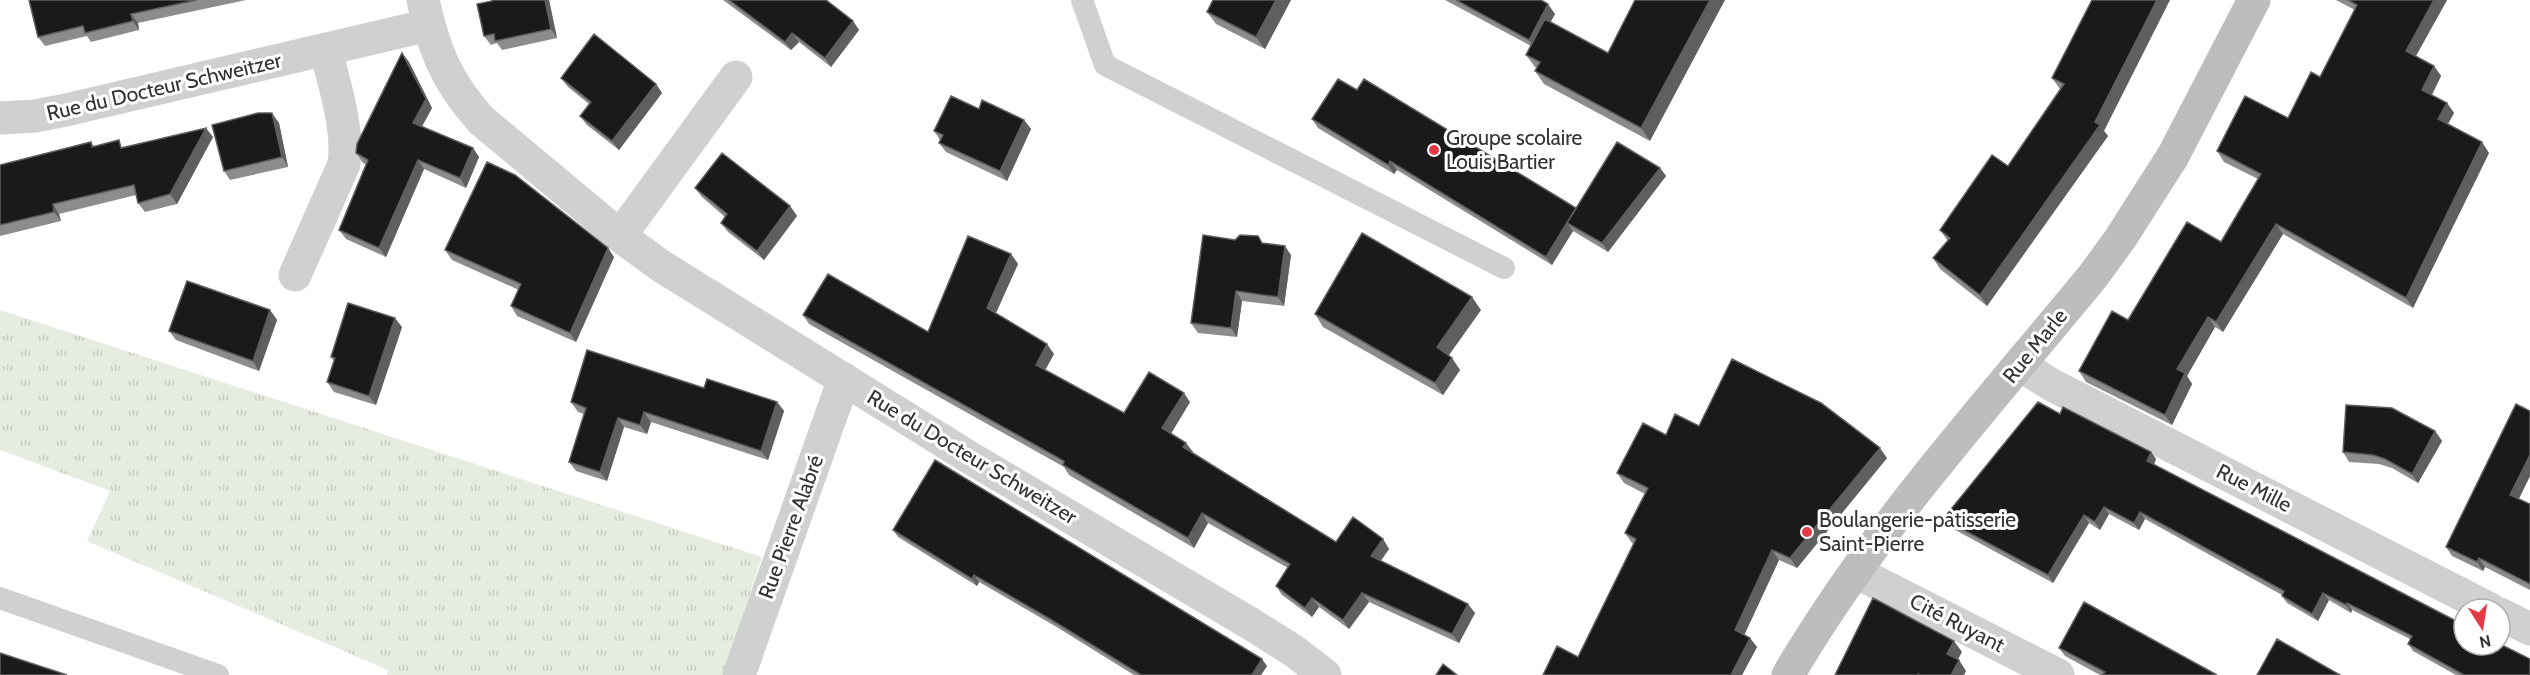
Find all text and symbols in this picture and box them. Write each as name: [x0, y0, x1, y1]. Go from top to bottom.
street label: Rue du Docteur Schweitzer: [44, 47, 284, 126]
place label: Groupe scolaire Louis Bartier: [1446, 125, 1583, 174]
marker: Groupe scolaire Louis Bartier: [1427, 143, 1441, 157]
street label: Rue Marle: [1997, 303, 2072, 388]
street label: Rue du Docteur Schweitzer: [863, 384, 1082, 529]
street label: Rue Pierre Alabré: [753, 451, 828, 602]
street label: Rue Mille: [2213, 458, 2296, 517]
place label: Boulangerie-pâtisserie Saint-Pierre: [1819, 507, 2016, 556]
marker: Boulangerie-pâtisserie Saint-Pierre: [1800, 525, 1814, 539]
street label: Cité Ruyant: [1906, 588, 2009, 657]
north arrow: [2452, 597, 2512, 657]
text: N: [2478, 631, 2493, 652]

